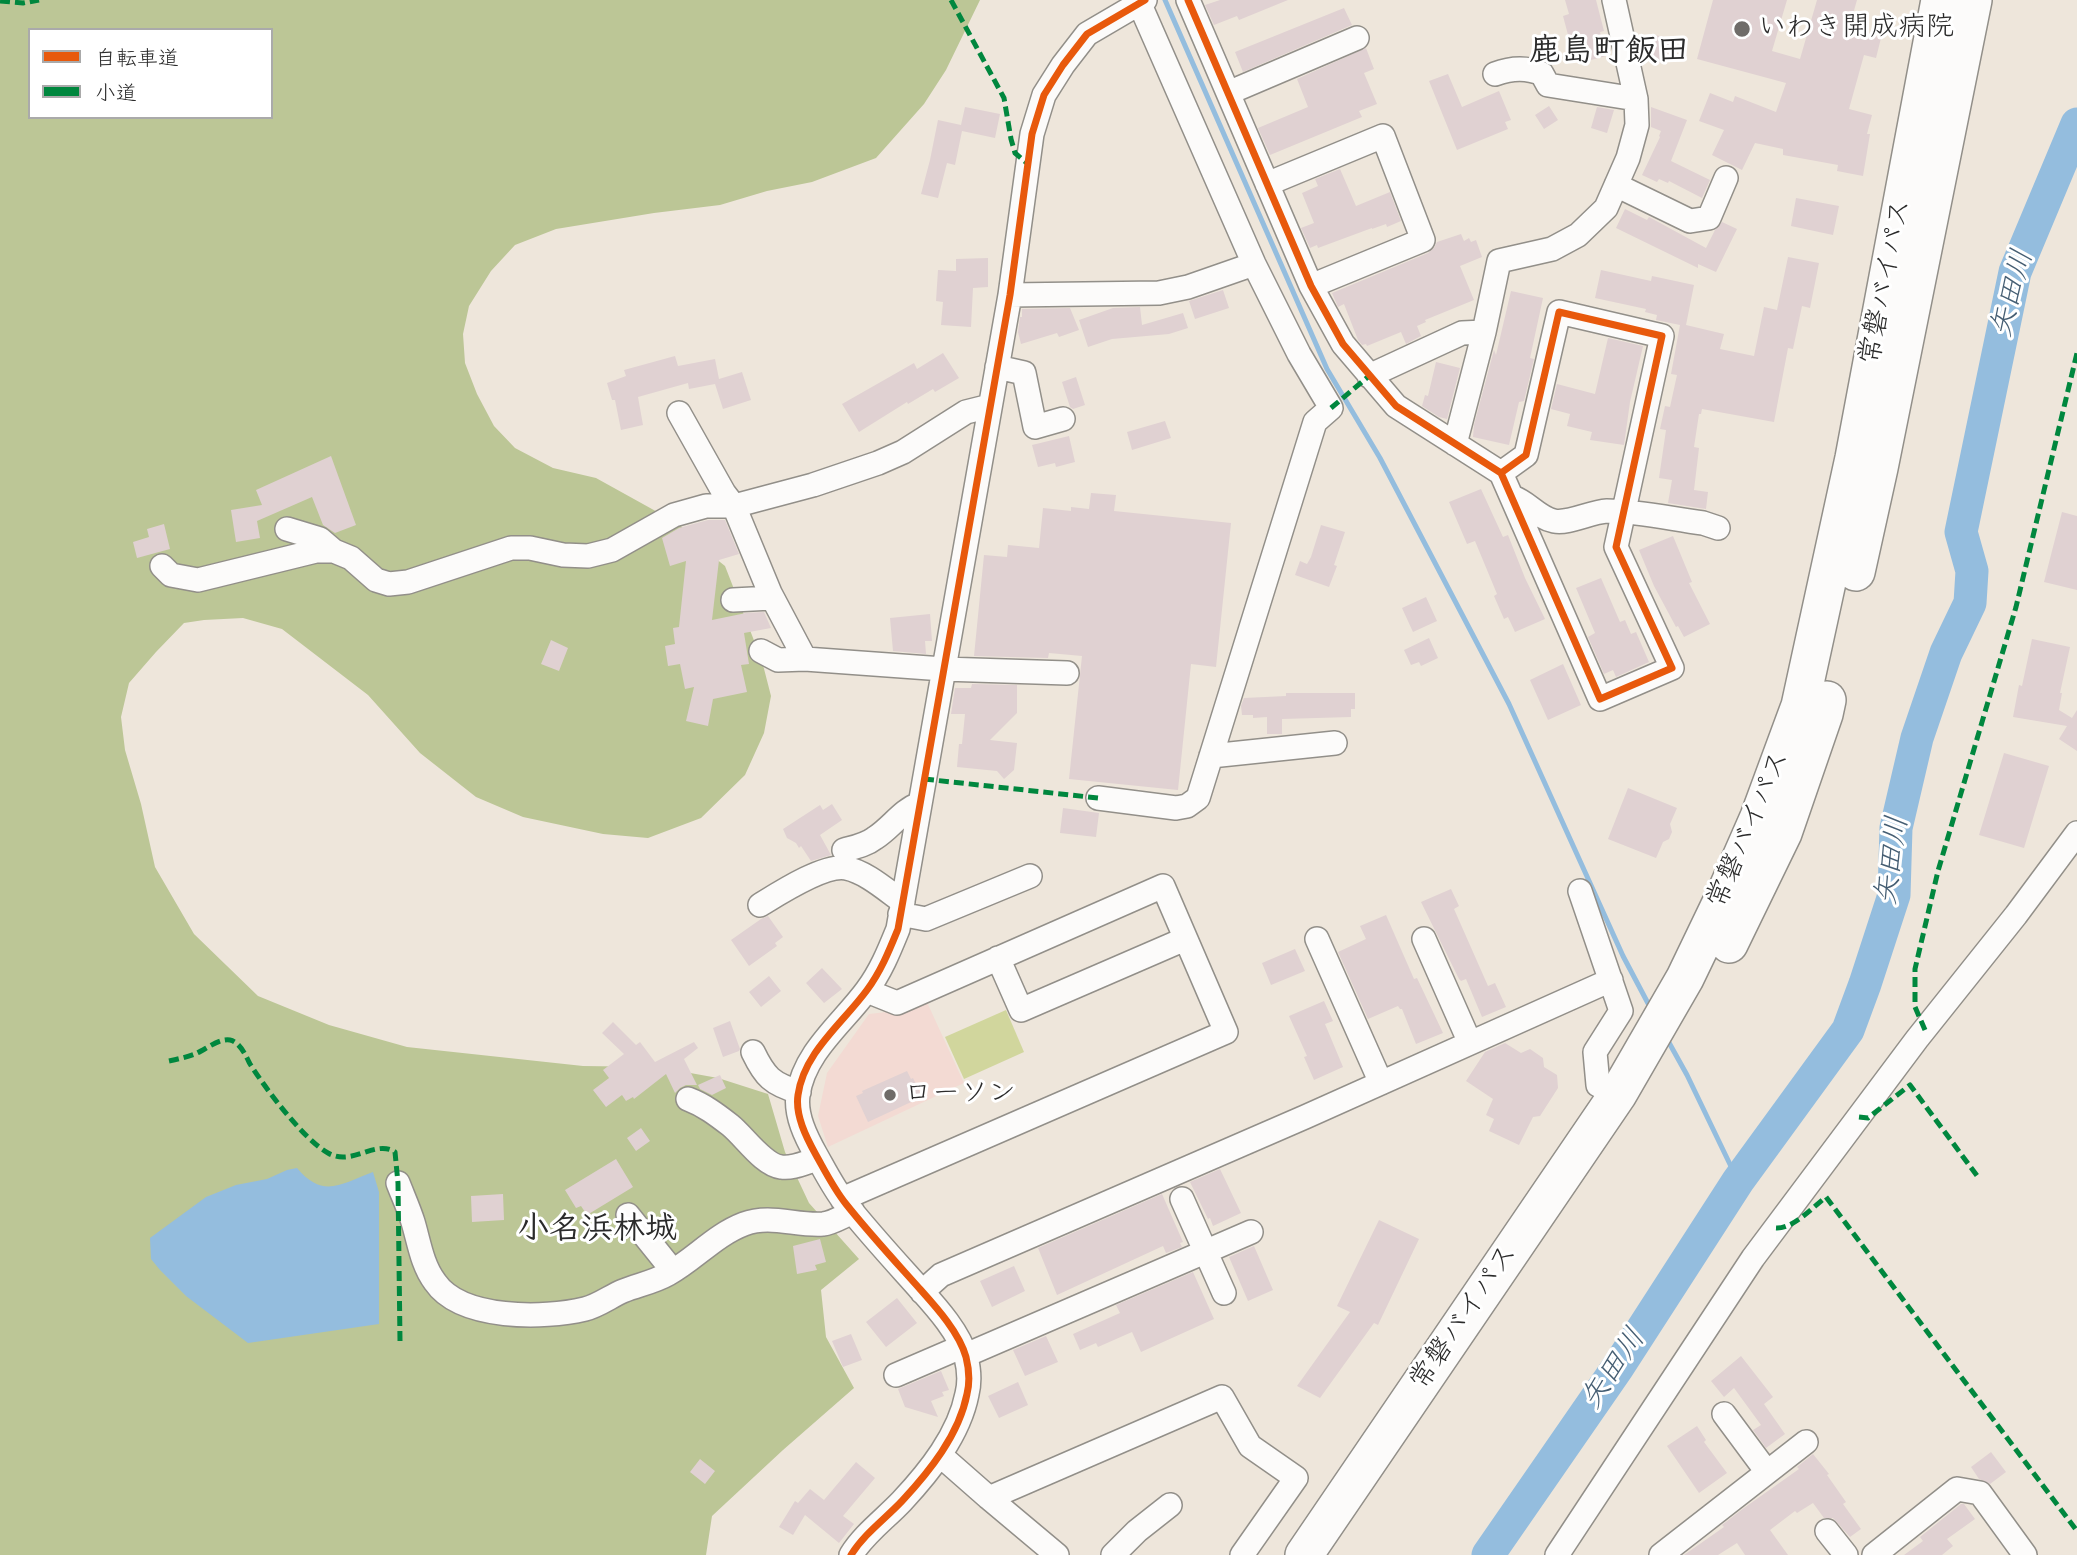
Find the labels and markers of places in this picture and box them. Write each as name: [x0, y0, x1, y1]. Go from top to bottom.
place label: いわき開成病院: [1758, 12, 1954, 46]
marker: いわき開成病院: [1732, 19, 1752, 39]
place label: ローソン: [904, 1078, 1016, 1112]
marker: ローソン: [882, 1087, 898, 1103]

